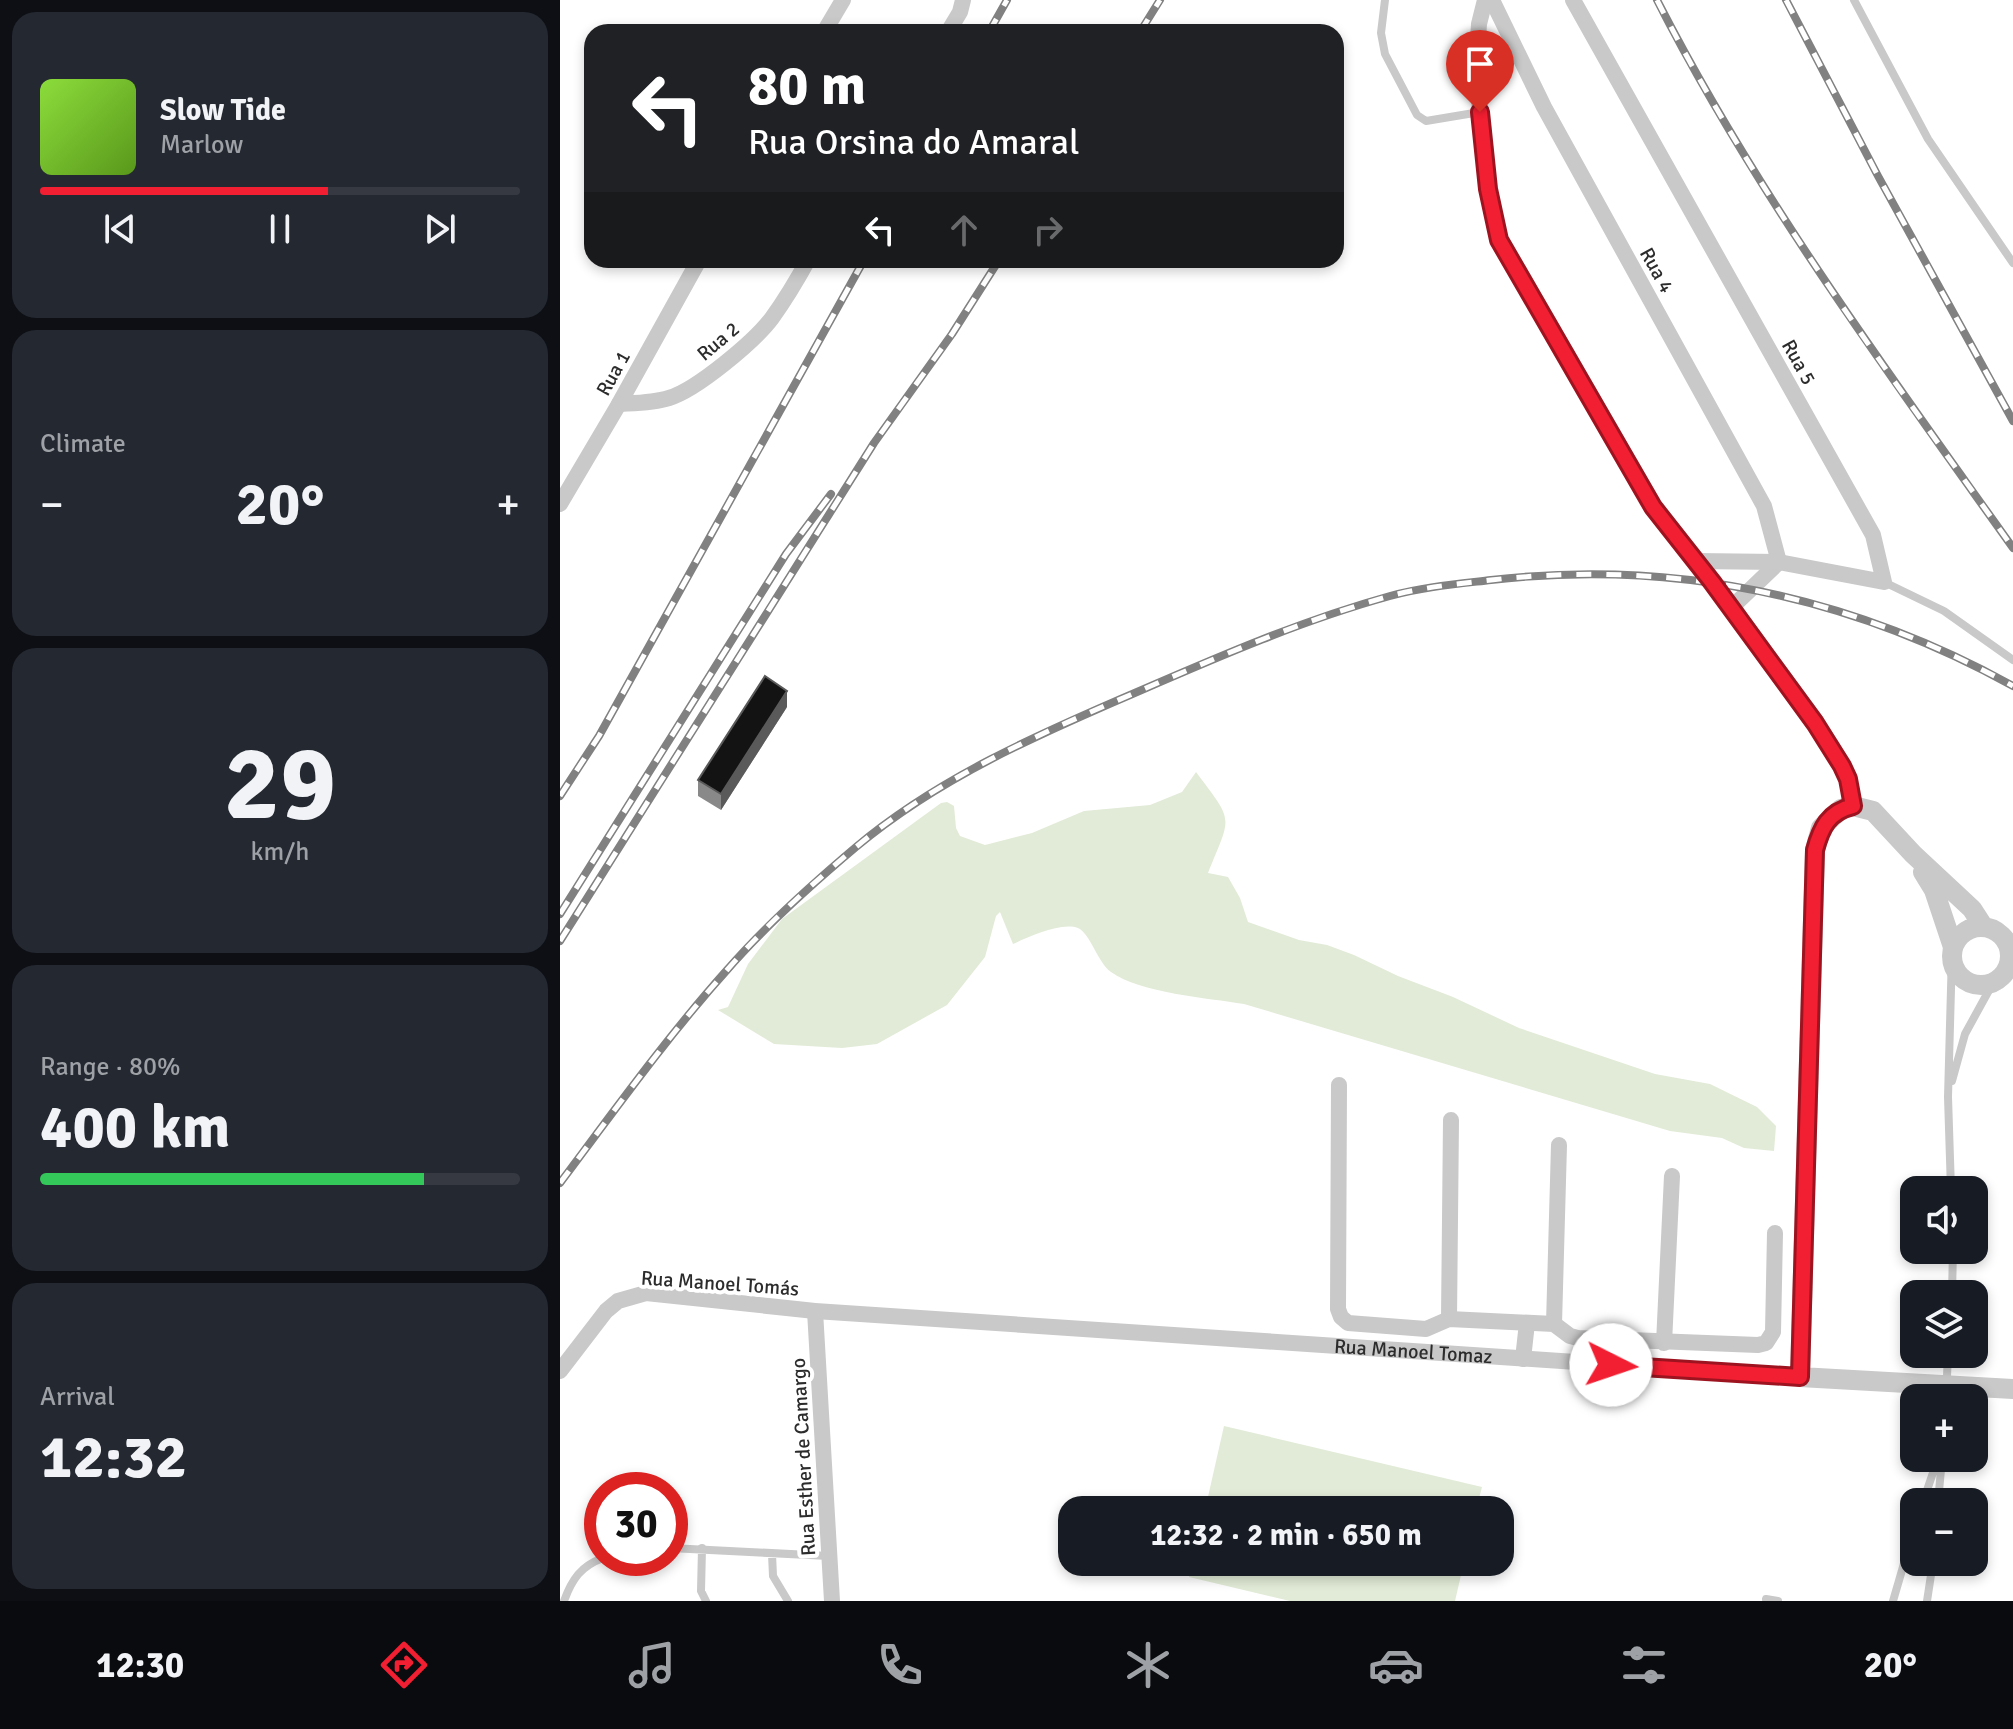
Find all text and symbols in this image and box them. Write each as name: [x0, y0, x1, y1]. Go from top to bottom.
pin: [1446, 30, 1514, 112]
icon: arrive: [1458, 42, 1502, 86]
text: 80 m: [748, 51, 866, 120]
icon: left: [616, 56, 720, 160]
text: Slow Tide: [160, 92, 286, 129]
text: Rua Orsina do Amaral: [748, 120, 1080, 165]
text: Marlow: [160, 129, 243, 161]
icon: previous: [98, 207, 142, 251]
icon: pause: [258, 207, 302, 251]
icon: next: [418, 207, 462, 251]
icon: left: [858, 208, 902, 252]
icon: ahead: [942, 208, 986, 252]
icon: right: [1026, 208, 1070, 252]
street label: Rua 4: [1634, 243, 1679, 297]
street label: Rua 2: [692, 316, 745, 366]
street label: Rua 5: [1776, 335, 1821, 389]
street label: Rua 1: [591, 346, 636, 400]
text: Climate: [40, 428, 126, 460]
text: 20°: [236, 468, 324, 542]
text: −: [40, 478, 64, 532]
text: +: [496, 478, 520, 532]
text: 29: [224, 720, 336, 848]
text: km/h: [251, 836, 309, 868]
text: Range · 80%: [40, 1051, 181, 1083]
text: 400 km: [40, 1091, 230, 1165]
map controls: [1900, 1176, 1988, 1576]
button: sound: [1900, 1176, 1988, 1264]
street label: Rua Manoel Tomás: [640, 1266, 800, 1302]
button: layers: [1900, 1280, 1988, 1368]
position arrow: [1569, 1323, 1653, 1407]
street label: Rua Manoel Tomaz: [1333, 1334, 1493, 1369]
street label: Rua Esther de Camargo: [786, 1357, 821, 1557]
text: Arrival: [40, 1381, 115, 1413]
button: +: [1900, 1384, 1988, 1472]
text: 12:32: [40, 1421, 187, 1495]
speed limit sign: 30: [584, 1472, 688, 1576]
button: −: [1900, 1488, 1988, 1576]
text: 12:32 · 2 min · 650 m: [1150, 1517, 1422, 1554]
icon: directions: [376, 1637, 432, 1693]
icon: music: [624, 1637, 680, 1693]
icon: phone: [872, 1637, 928, 1693]
icon: climate: [1120, 1637, 1176, 1693]
icon: car: [1368, 1637, 1424, 1693]
icon: filters: [1616, 1637, 1672, 1693]
text: 12:30: [96, 1643, 184, 1688]
text: 20°: [1864, 1643, 1917, 1688]

